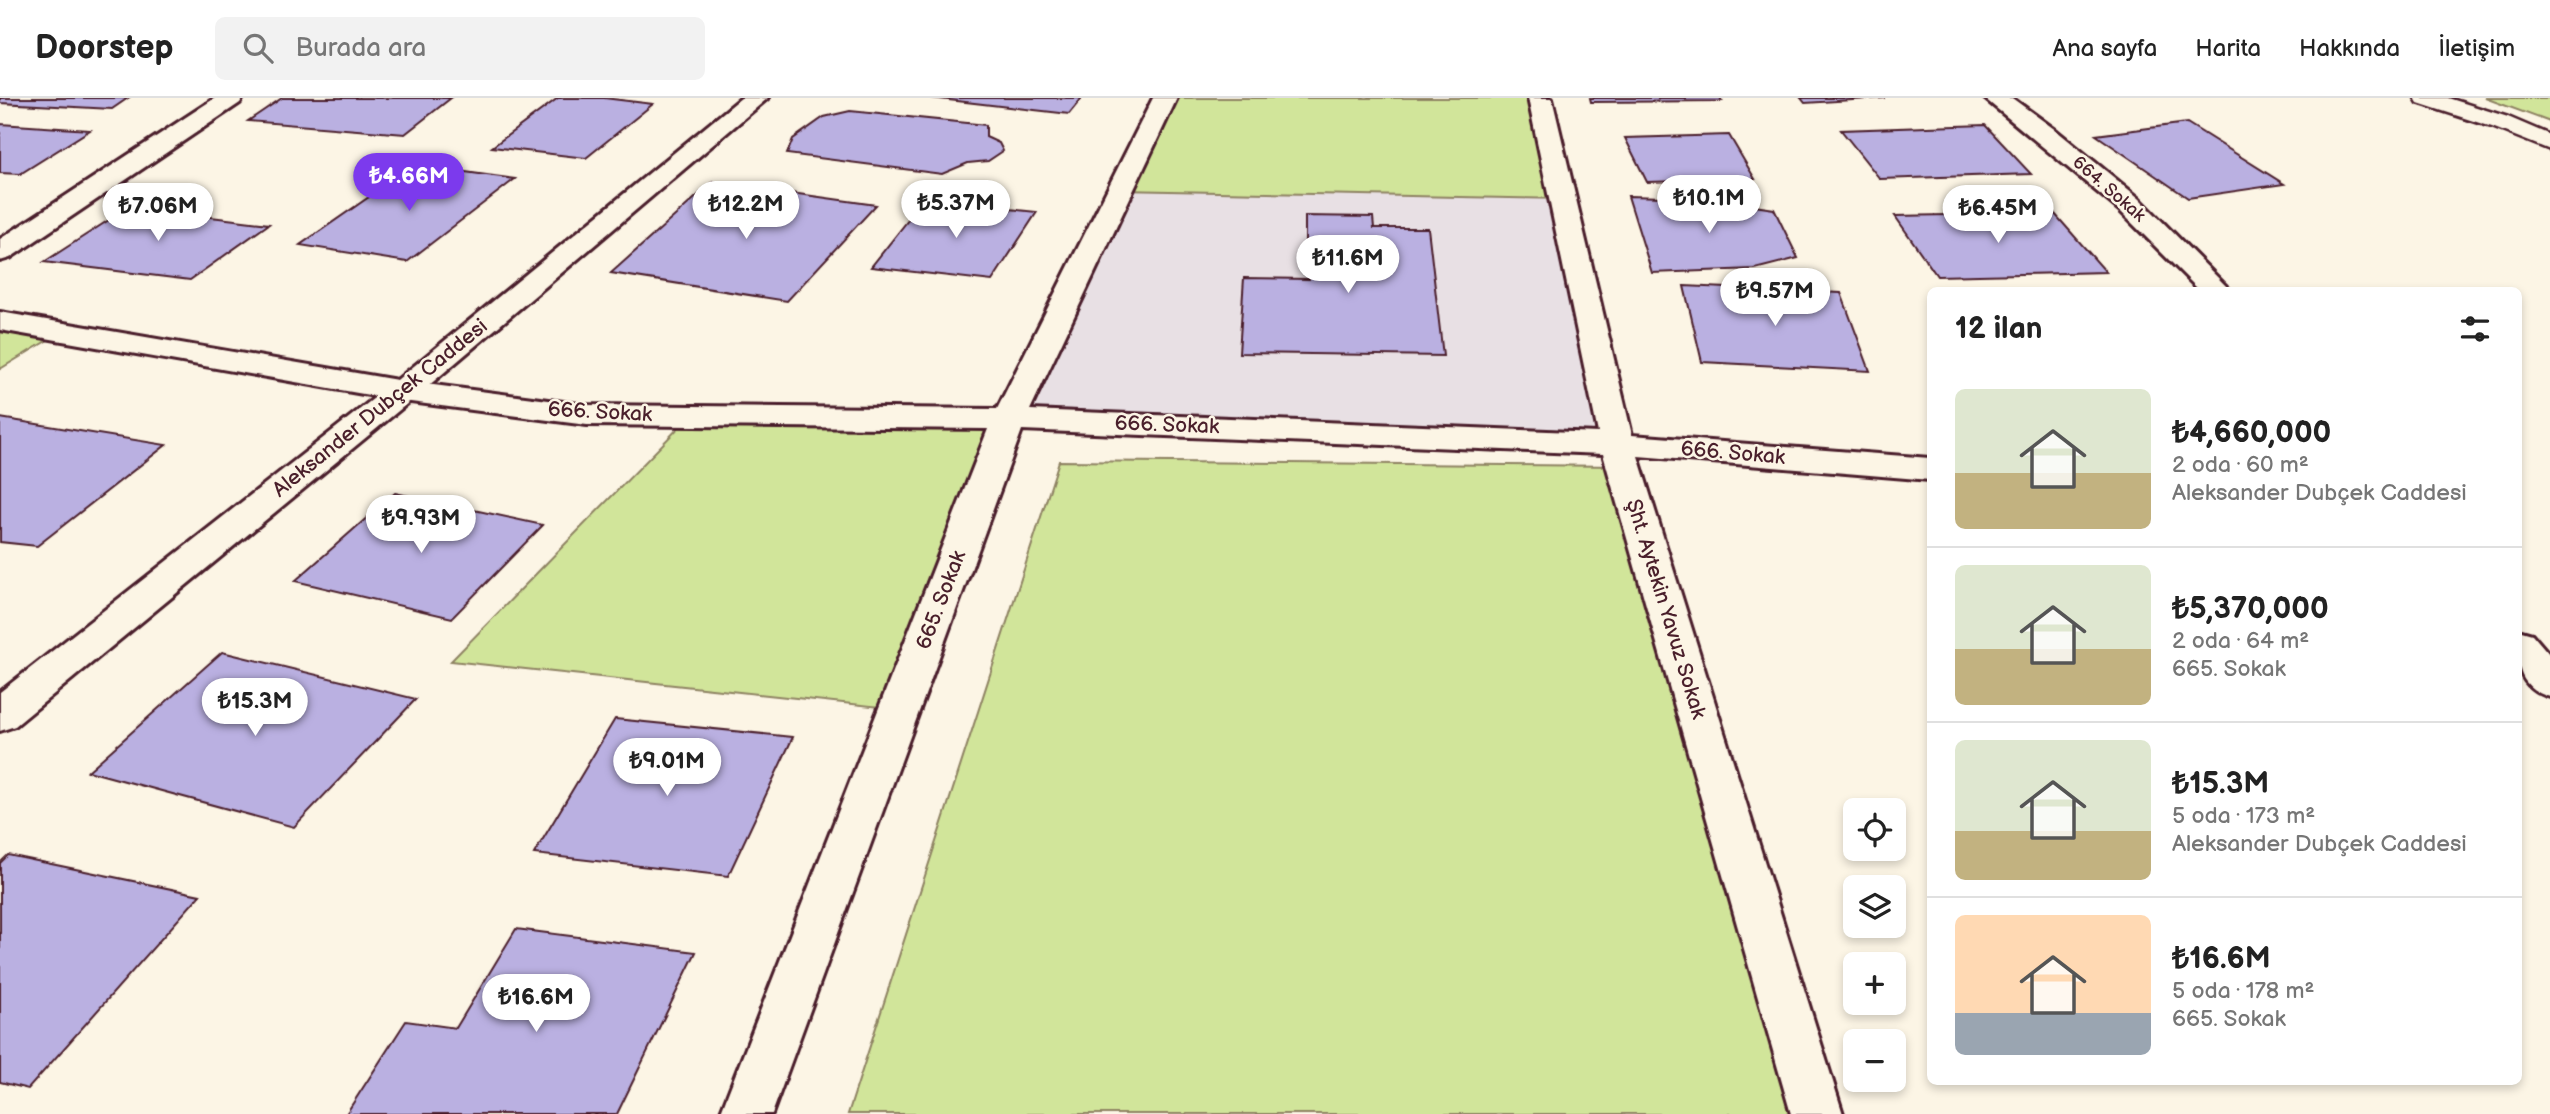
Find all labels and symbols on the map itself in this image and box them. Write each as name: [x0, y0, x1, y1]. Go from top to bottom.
street label: 664. Sokak: [2068, 152, 2150, 226]
pin: ₺4.66M: [352, 153, 466, 213]
pin: ₺10.1M: [1652, 176, 1766, 235]
pin: ₺5.37M: [899, 180, 1013, 240]
pin: ₺12.2M: [689, 181, 803, 241]
pin: ₺7.06M: [101, 184, 215, 243]
pin: ₺6.45M: [1941, 186, 2055, 245]
pin: ₺11.6M: [1291, 236, 1405, 295]
pin: ₺9.57M: [1718, 268, 1832, 328]
street label: Aleksander Dubçek Caddesi: [268, 314, 492, 502]
street label: 666. Sokak: [547, 397, 654, 427]
street label: 666. Sokak: [1114, 411, 1220, 439]
street label: 666. Sokak: [1680, 436, 1787, 470]
pin: ₺9.93M: [364, 496, 478, 555]
street label: Şht. Aytekin Yavuz Sokak: [1621, 496, 1712, 723]
street label: 665. Sokak: [911, 546, 972, 653]
pin: ₺15.3M: [198, 678, 312, 738]
pin: ₺9.01M: [610, 738, 724, 798]
pin: ₺16.6M: [479, 974, 593, 1034]

